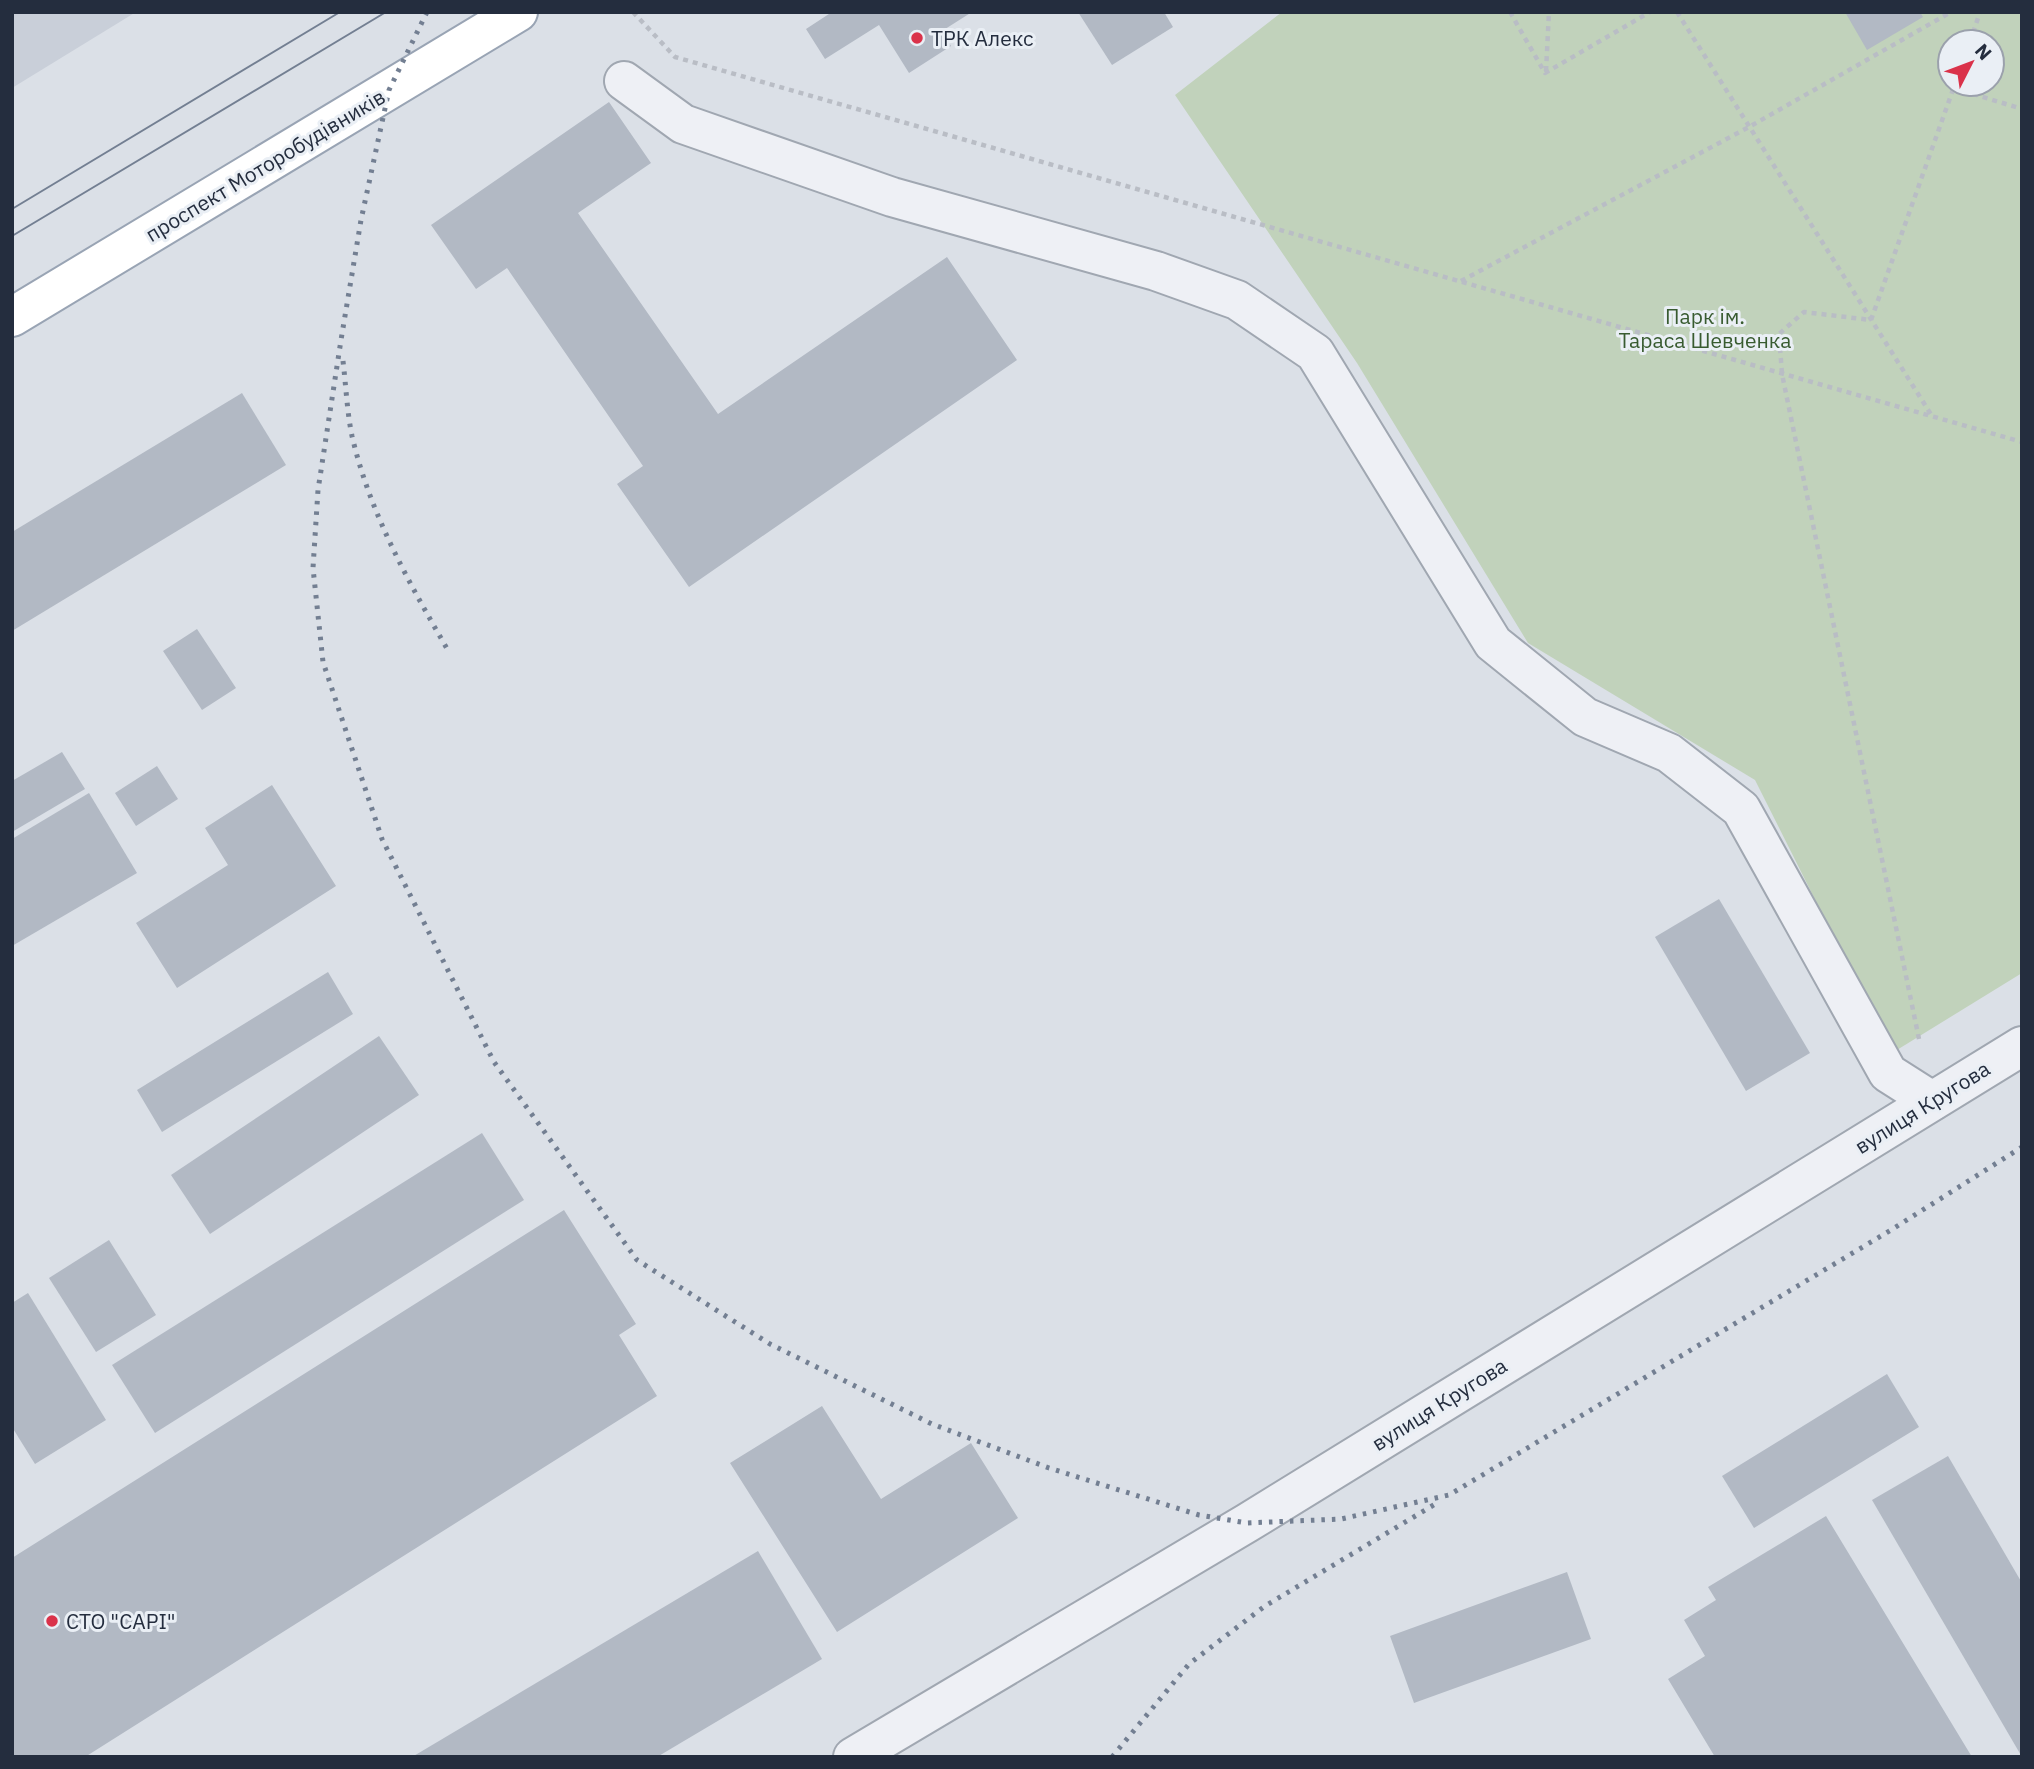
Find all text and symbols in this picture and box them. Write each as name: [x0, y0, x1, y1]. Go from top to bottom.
place label: ТРК Алекс: [931, 24, 1034, 52]
north arrow: [1936, 28, 2006, 98]
marker: ТРК Алекс: [909, 30, 925, 46]
text: N: [1970, 38, 1997, 65]
street label: проспект Моторобудівників: [140, 82, 390, 248]
park label: Парк ім. Тараса Шевченка: [1619, 302, 1791, 354]
street label: вулиця Кругова: [1849, 1054, 1995, 1160]
street label: вулиця Кругова: [1366, 1351, 1512, 1457]
place label: СТО "CAPI": [66, 1607, 176, 1635]
marker: СТО "CAPI": [44, 1613, 60, 1629]

